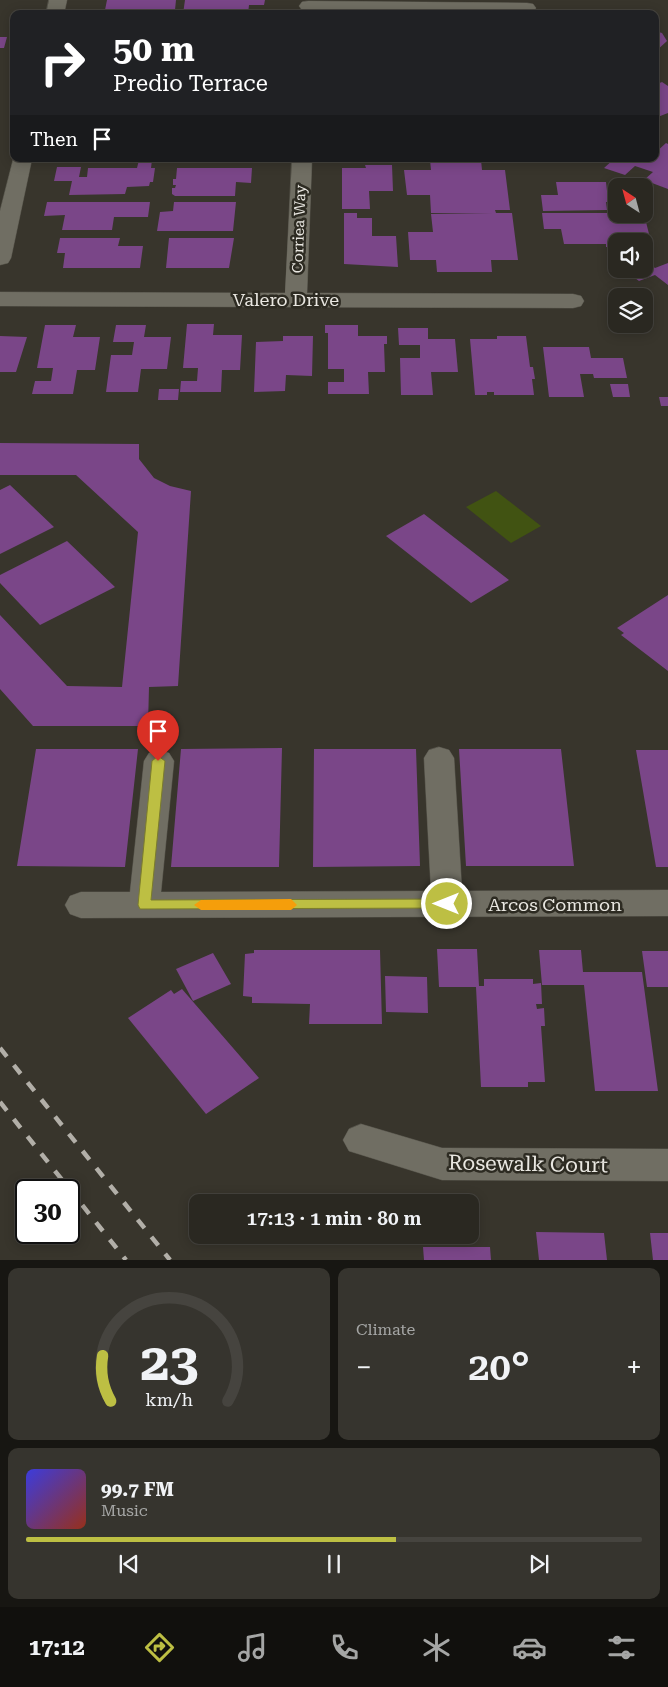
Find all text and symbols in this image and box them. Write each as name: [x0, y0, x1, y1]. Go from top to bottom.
text: 50 m: [113, 29, 195, 70]
icon: right: [30, 30, 95, 95]
text: Predio Terrace: [113, 71, 268, 96]
icon: arrive: [88, 125, 116, 153]
text: Then: [30, 128, 78, 151]
north arrow: [608, 178, 652, 222]
map controls: [608, 178, 653, 333]
street label: Corriea Way: [288, 184, 310, 274]
button: sound: [608, 233, 653, 278]
button: layers: [608, 288, 653, 333]
street label: Valero Drive: [233, 289, 339, 310]
pin: [137, 710, 179, 761]
icon: arrive: [144, 717, 172, 745]
position arrow: [420, 877, 472, 929]
street label: Arcos Common: [488, 894, 622, 915]
street label: Rosewalk Court: [448, 1151, 608, 1177]
speed limit sign: 30: [15, 1179, 80, 1244]
text: 17:13 · 1 min · 80 m: [247, 1207, 421, 1230]
text: Climate: [356, 1320, 415, 1339]
text: 23: [140, 1332, 198, 1393]
text: 20°: [468, 1345, 530, 1389]
text: −: [356, 1351, 372, 1384]
text: +: [626, 1351, 642, 1384]
text: km/h: [145, 1389, 193, 1410]
text: 99.7 FM: [101, 1478, 174, 1501]
text: Music: [101, 1501, 148, 1520]
icon: previous: [115, 1550, 143, 1578]
icon: pause: [320, 1550, 348, 1578]
icon: next: [525, 1550, 553, 1578]
icon: directions: [142, 1630, 177, 1665]
icon: music: [235, 1630, 270, 1665]
icon: phone: [327, 1630, 362, 1665]
icon: climate: [419, 1630, 454, 1665]
icon: car: [512, 1630, 547, 1665]
icon: filters: [604, 1630, 639, 1665]
text: 17:12: [29, 1635, 85, 1660]

